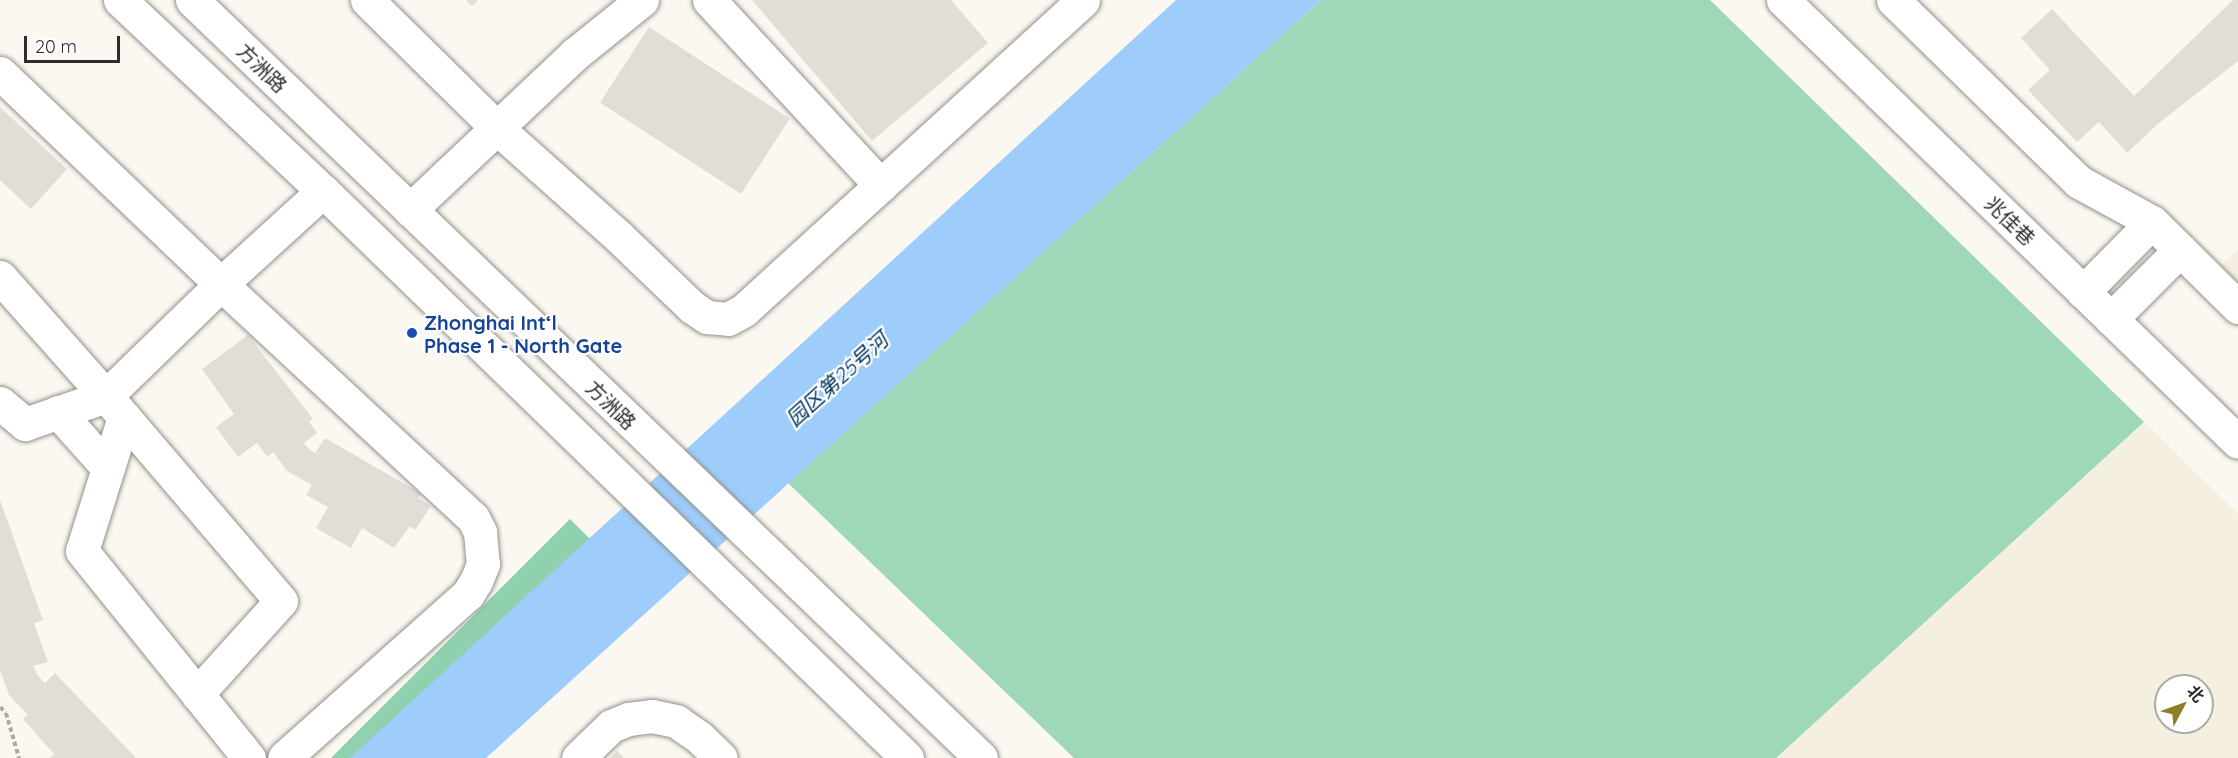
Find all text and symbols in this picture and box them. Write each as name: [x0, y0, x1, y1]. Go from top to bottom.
scale bar: [27, 24, 123, 62]
text: 20 m: [35, 35, 77, 58]
street label: 方洲路: [232, 39, 292, 97]
street label: 兆佳巷: [1980, 192, 2040, 250]
place label: Zhonghai Int‘l Phase 1 - North Gate: [424, 310, 622, 357]
marker: Zhonghai Int‘l Phase 1 - North Gate: [405, 326, 419, 340]
water label: 园区第25号河: [781, 327, 893, 431]
street label: 方洲路: [581, 376, 641, 434]
north arrow: [2154, 674, 2214, 734]
text: 北: [2183, 681, 2209, 706]

